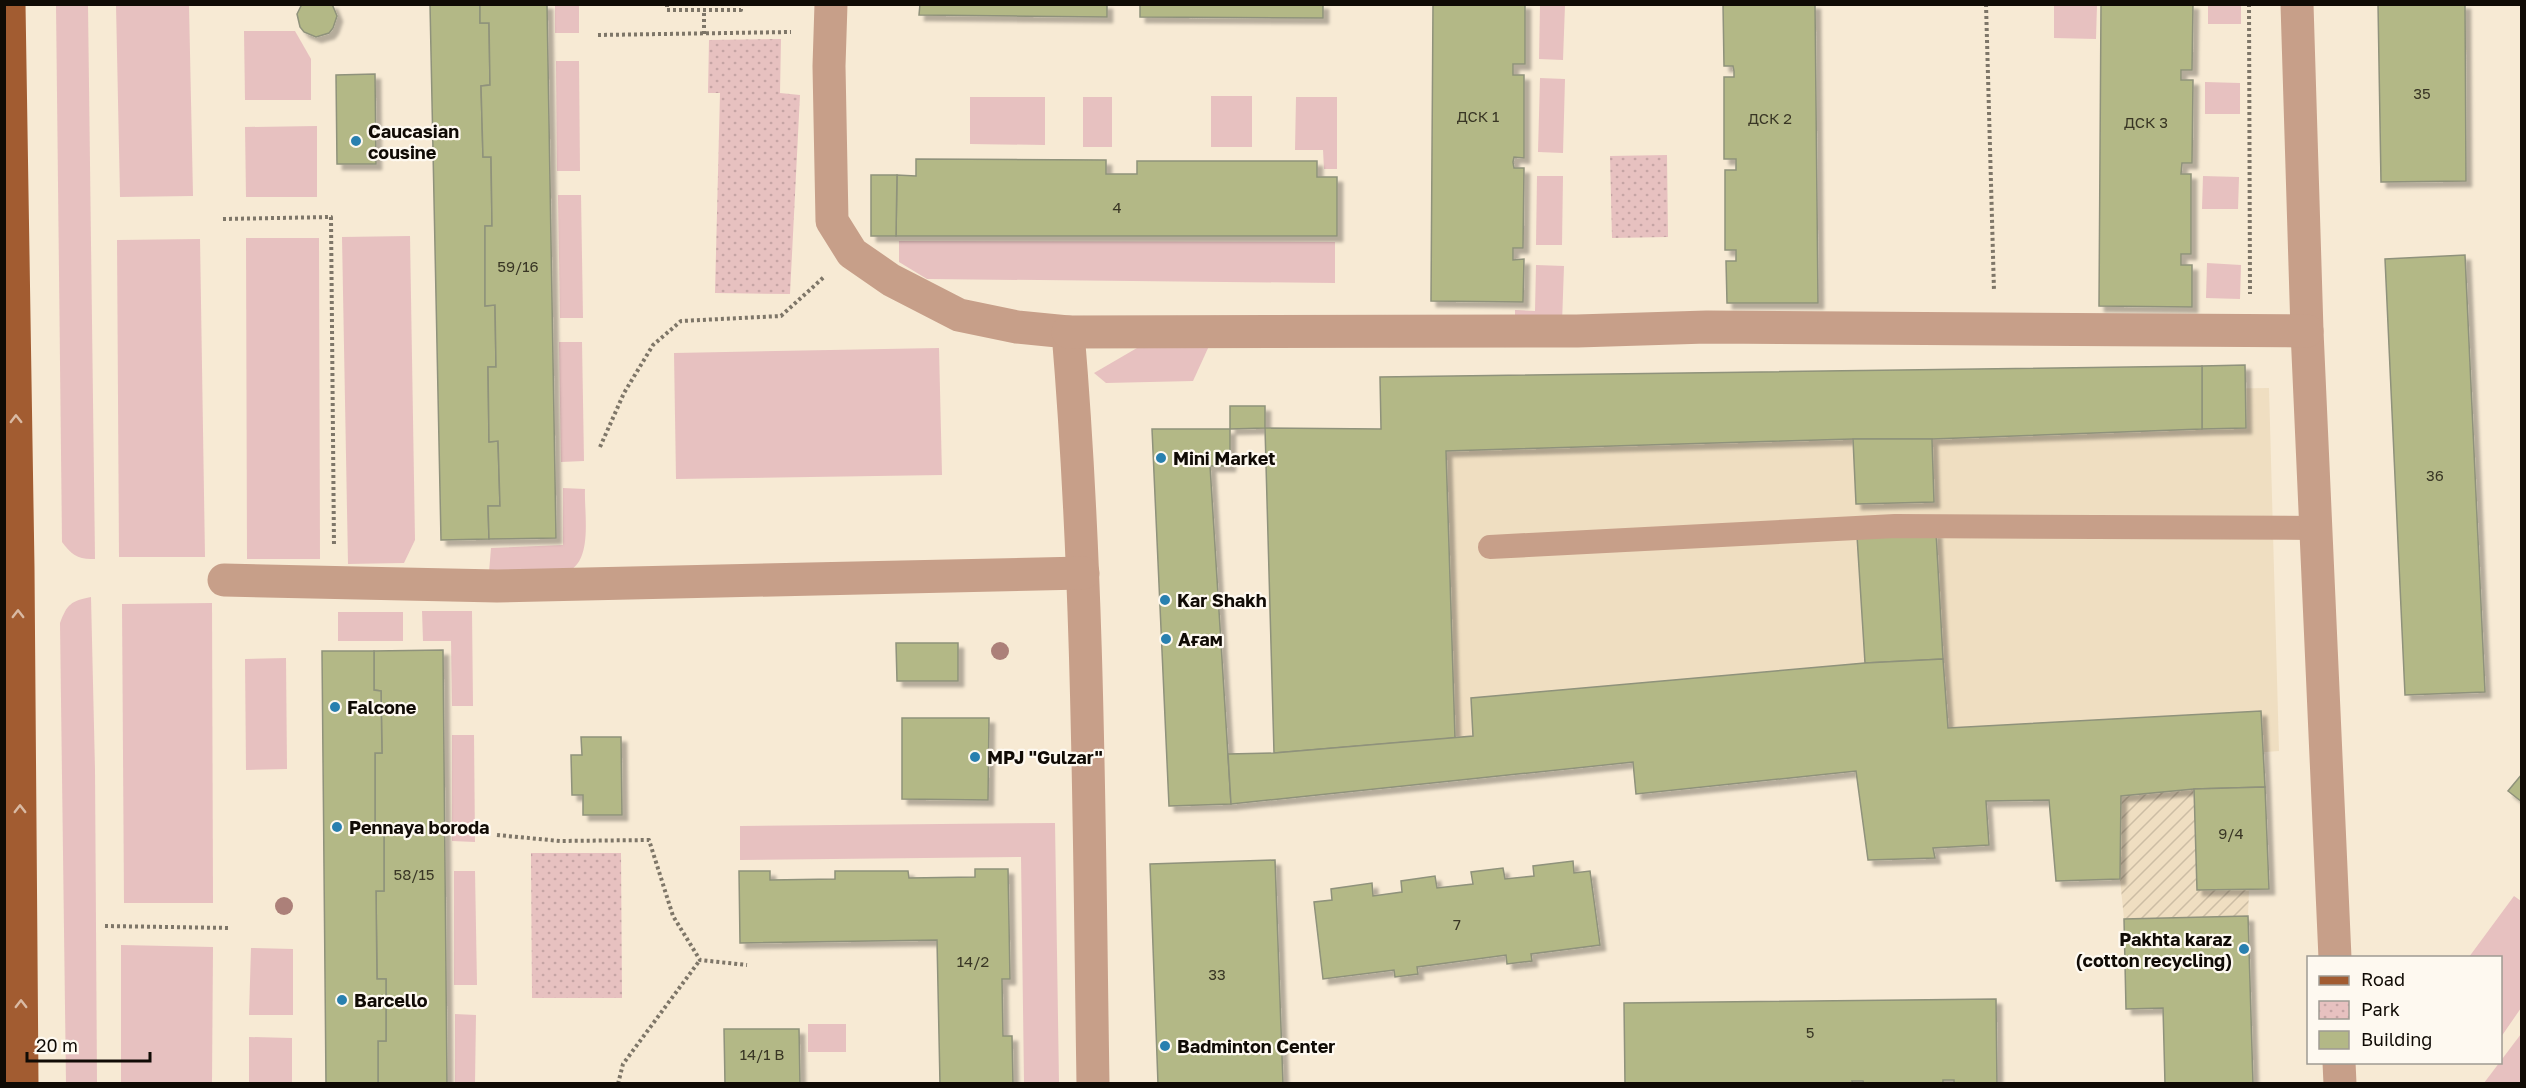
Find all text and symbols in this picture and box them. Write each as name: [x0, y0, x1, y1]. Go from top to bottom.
house number: 35: [2413, 84, 2431, 102]
house number: ДСК 1: [1457, 107, 1499, 125]
house number: ДСК 2: [1748, 109, 1792, 127]
house number: ДСК 3: [2124, 113, 2168, 131]
place label: Caucasian cousine: [368, 120, 459, 163]
marker: Caucasian cousine: [349, 134, 363, 148]
house number: 4: [1112, 198, 1122, 216]
house number: 59/16: [497, 257, 539, 275]
one-way arrow: [10, 415, 22, 424]
place label: Mini Market: [1173, 447, 1276, 469]
marker: Mini Market: [1154, 451, 1168, 465]
house number: 36: [2426, 466, 2444, 484]
place label: Kar Shakh: [1177, 589, 1267, 611]
marker: Kar Shakh: [1158, 593, 1172, 607]
one-way arrow: [12, 610, 24, 619]
place label: Ағам: [1178, 628, 1223, 650]
marker: Ағам: [1159, 632, 1173, 646]
place label: Falcone: [347, 696, 417, 718]
marker: Falcone: [328, 700, 342, 714]
place label: MPJ "Gulzar": [987, 746, 1103, 768]
marker: MPJ "Gulzar": [968, 750, 982, 764]
one-way arrow: [14, 805, 26, 814]
place label: Pennaya boroda: [349, 816, 490, 838]
marker: Pennaya boroda: [330, 820, 344, 834]
house number: 9/4: [2218, 824, 2244, 842]
house number: 58/15: [393, 865, 435, 883]
house number: 7: [1453, 915, 1461, 933]
place label: Pakhta karaz (cotton recycling): [2076, 928, 2232, 971]
marker: Pakhta karaz (cotton recycling): [2237, 942, 2251, 956]
house number: 14/2: [957, 952, 989, 970]
legend: [2307, 956, 2502, 1064]
house number: 33: [1208, 965, 1226, 983]
text: Road: [2361, 968, 2405, 990]
place label: Barcello: [354, 989, 428, 1011]
marker: Barcello: [335, 993, 349, 1007]
text: Park: [2361, 998, 2400, 1020]
one-way arrow: [15, 1000, 27, 1009]
house number: 5: [1806, 1023, 1814, 1041]
scale bar: [27, 1025, 150, 1063]
text: Building: [2361, 1028, 2432, 1050]
text: 20 m: [36, 1034, 78, 1056]
place label: Badminton Center: [1177, 1035, 1335, 1057]
marker: Badminton Center: [1158, 1039, 1172, 1053]
house number: 14/1 В: [740, 1045, 784, 1063]

